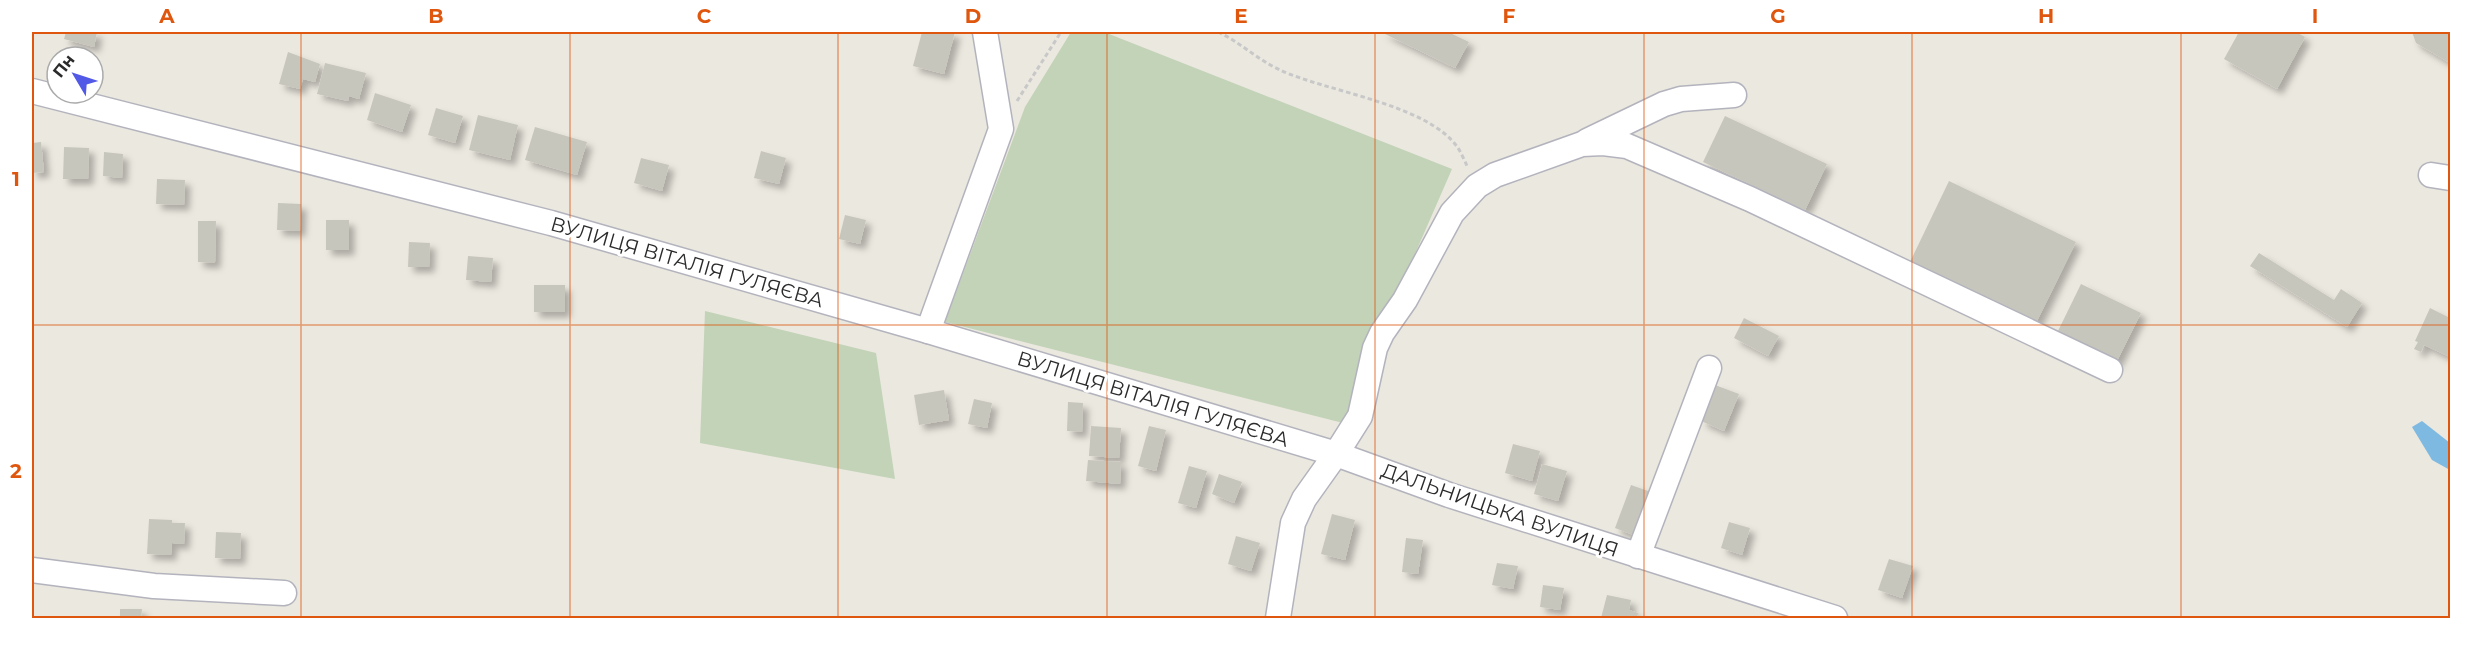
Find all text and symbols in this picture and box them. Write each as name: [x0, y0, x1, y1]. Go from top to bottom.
text: A: [158, 4, 175, 28]
text: B: [428, 4, 444, 28]
text: C: [697, 4, 712, 28]
text: D: [965, 4, 981, 28]
text: E: [1234, 4, 1248, 28]
text: F: [1503, 4, 1516, 28]
text: G: [1770, 4, 1786, 28]
text: H: [2038, 4, 2054, 28]
text: I: [2312, 4, 2318, 28]
north arrow: [45, 45, 105, 105]
text: Пн: [49, 51, 79, 81]
text: 1: [12, 167, 20, 191]
street label: ВУЛИЦЯ ВІТАЛІЯ ГУЛЯЄВА: [548, 211, 826, 313]
street label: ВУЛИЦЯ ВІТАЛІЯ ГУЛЯЄВА: [1014, 346, 1292, 452]
street label: ДАЛЬНИЦЬКА ВУЛИЦЯ: [1378, 458, 1622, 562]
text: 2: [10, 459, 22, 483]

